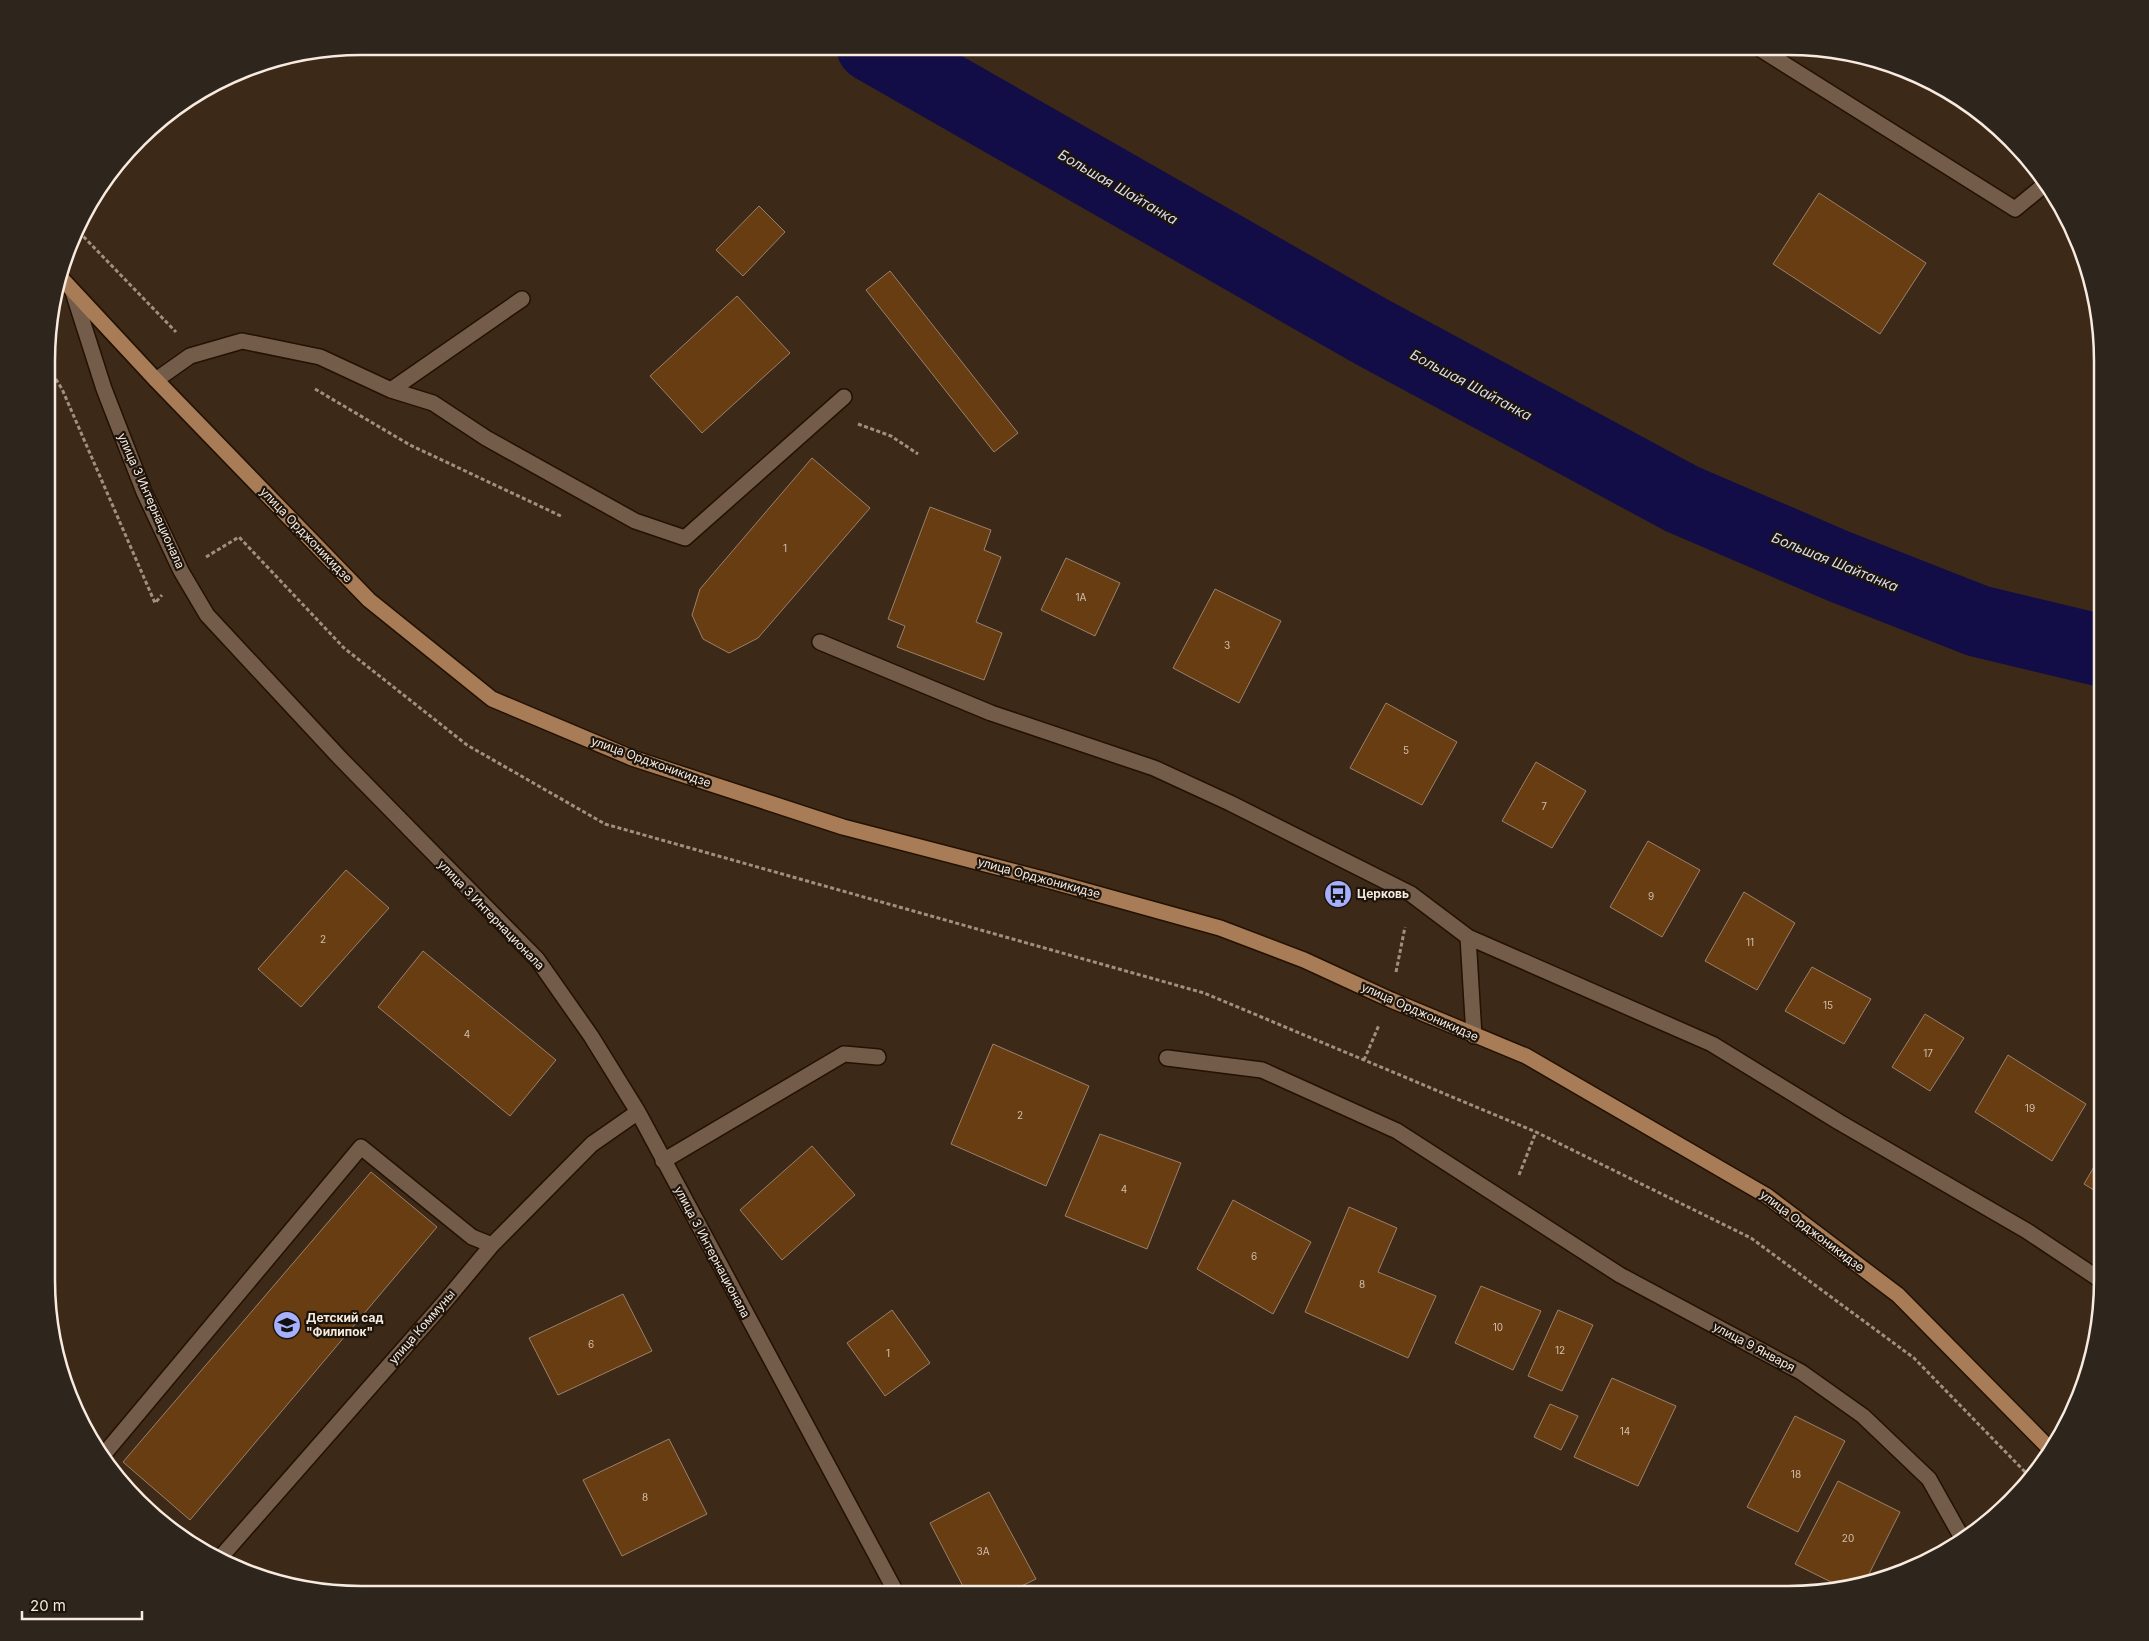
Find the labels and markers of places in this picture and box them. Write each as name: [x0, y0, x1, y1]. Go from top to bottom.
bus stop icon: Церковь: [1323, 879, 1353, 909]
place label: Церковь: [1357, 886, 1409, 901]
school or university icon: Детский сад "Филипок": [272, 1310, 302, 1340]
place label: Детский сад "Филипок": [306, 1310, 383, 1339]

